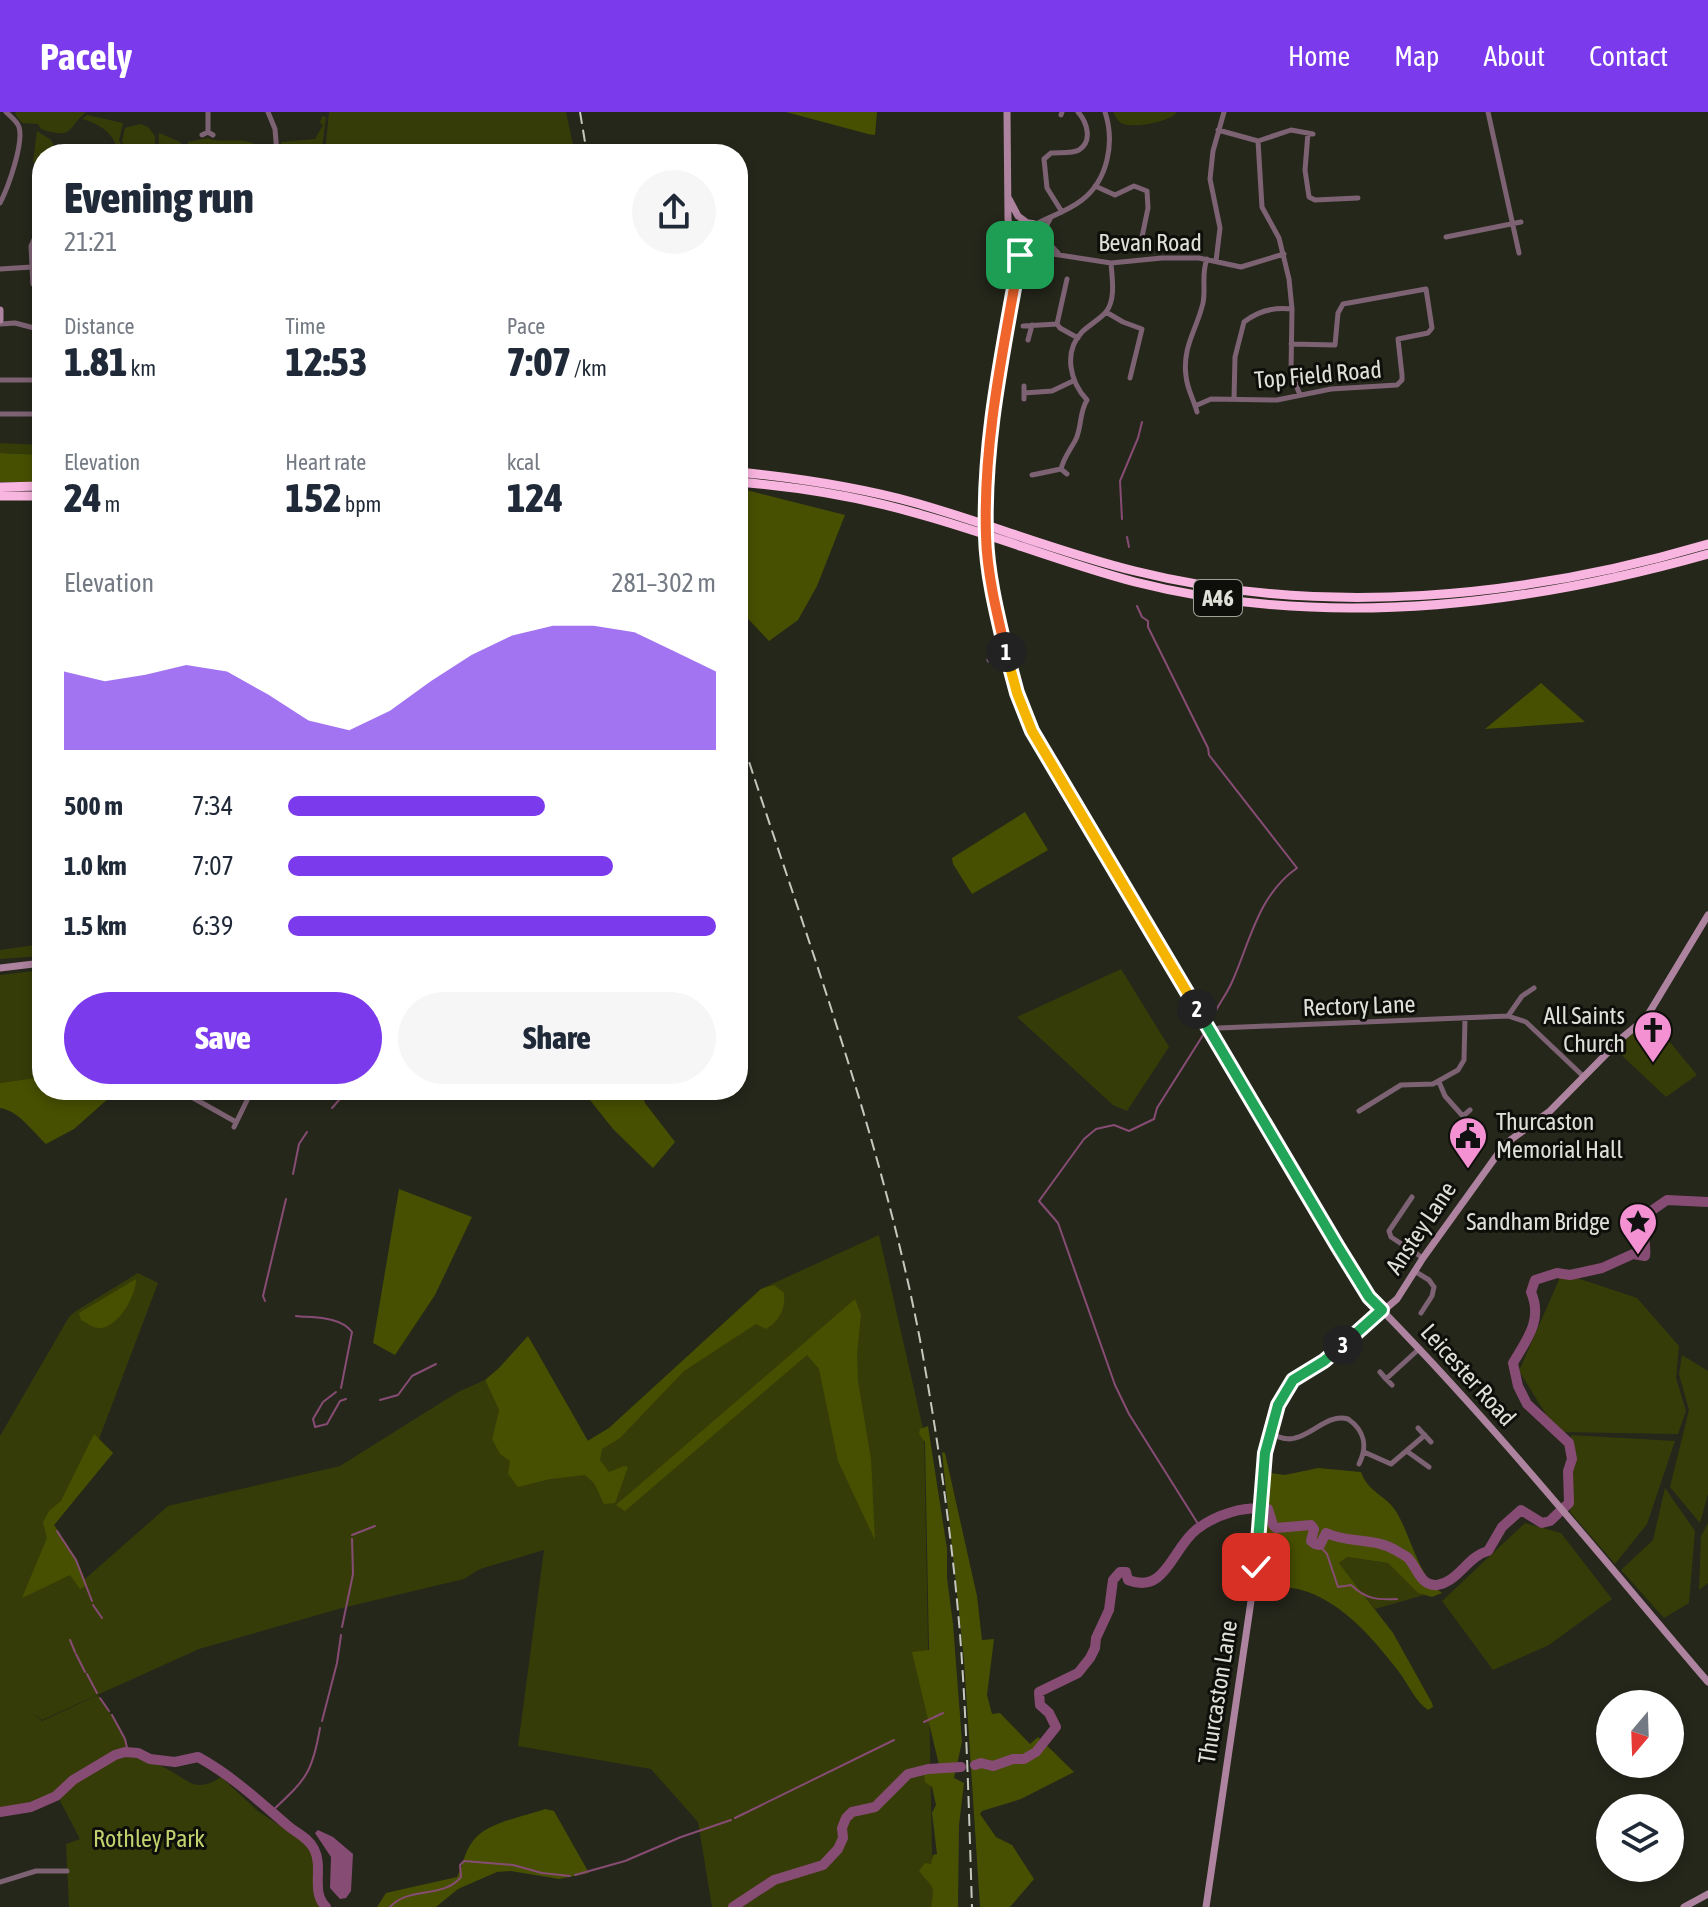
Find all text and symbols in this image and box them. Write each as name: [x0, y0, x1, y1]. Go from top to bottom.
text: Pacely: [40, 35, 132, 78]
text: Home: [1288, 40, 1350, 72]
text: Map: [1394, 40, 1439, 72]
text: About: [1483, 40, 1545, 72]
text: Contact: [1589, 40, 1668, 72]
button: share: [632, 170, 716, 254]
text: Evening run: [64, 172, 254, 222]
pin: [986, 221, 1054, 289]
text: 21:21: [64, 227, 118, 257]
street label: Bevan Road: [1098, 229, 1202, 256]
icon: arrive: [998, 233, 1042, 277]
text: Distance: [64, 313, 135, 339]
text: Time: [285, 313, 325, 339]
text: Pace: [507, 313, 545, 339]
text: 1.81: [64, 339, 128, 384]
text: 12:53: [285, 339, 368, 384]
text: 7:07: [507, 339, 571, 384]
text: km: [128, 355, 156, 381]
text: /km: [571, 355, 607, 381]
street label: Top Field Road: [1253, 355, 1383, 394]
text: Elevation: [64, 449, 140, 475]
text: Heart rate: [285, 449, 366, 475]
text: kcal: [507, 449, 540, 475]
text: 24: [64, 475, 102, 520]
text: 152: [285, 475, 342, 520]
text: 124: [507, 475, 563, 520]
text: m: [102, 491, 120, 517]
text: bpm: [342, 491, 381, 517]
text: Elevation: [64, 568, 154, 598]
text: 281–302 m: [611, 568, 716, 598]
road number: A46: [1194, 580, 1242, 616]
pin: 1: [986, 632, 1026, 672]
text: 1: [1001, 639, 1011, 665]
text: 500 m: [64, 791, 123, 821]
text: 7:34: [192, 791, 233, 821]
text: 1.0 km: [64, 851, 127, 881]
text: 7:07: [192, 851, 234, 881]
text: 1.5 km: [64, 911, 127, 941]
text: 6:39: [192, 911, 233, 941]
pin: 2: [1177, 989, 1217, 1029]
street label: Rectory Lane: [1302, 990, 1416, 1021]
button: Save: [64, 992, 382, 1084]
button: Share: [398, 992, 716, 1084]
text: 2: [1192, 996, 1202, 1022]
place label: All Saints Church: [1543, 1002, 1625, 1057]
church icon: All Saints Church: [1632, 1009, 1674, 1064]
place label: Thurcaston Memorial Hall: [1496, 1108, 1623, 1163]
public building icon: Thurcaston Memorial Hall: [1447, 1115, 1489, 1170]
street label: Anstey Lane: [1380, 1176, 1461, 1279]
place icon: Sandham Bridge: [1617, 1201, 1659, 1256]
place label: Sandham Bridge: [1466, 1208, 1610, 1235]
street label: Leicester Road: [1416, 1318, 1521, 1431]
pin: 3: [1323, 1325, 1363, 1365]
text: 3: [1338, 1332, 1348, 1358]
pin: [1222, 1533, 1290, 1601]
icon: check: [1234, 1545, 1278, 1589]
street label: Thurcaston Lane: [1193, 1618, 1242, 1766]
north arrow: [1596, 1690, 1684, 1778]
map controls: [1596, 1690, 1684, 1882]
button: layers: [1596, 1794, 1684, 1882]
park label: Rothley Park: [93, 1825, 205, 1852]

